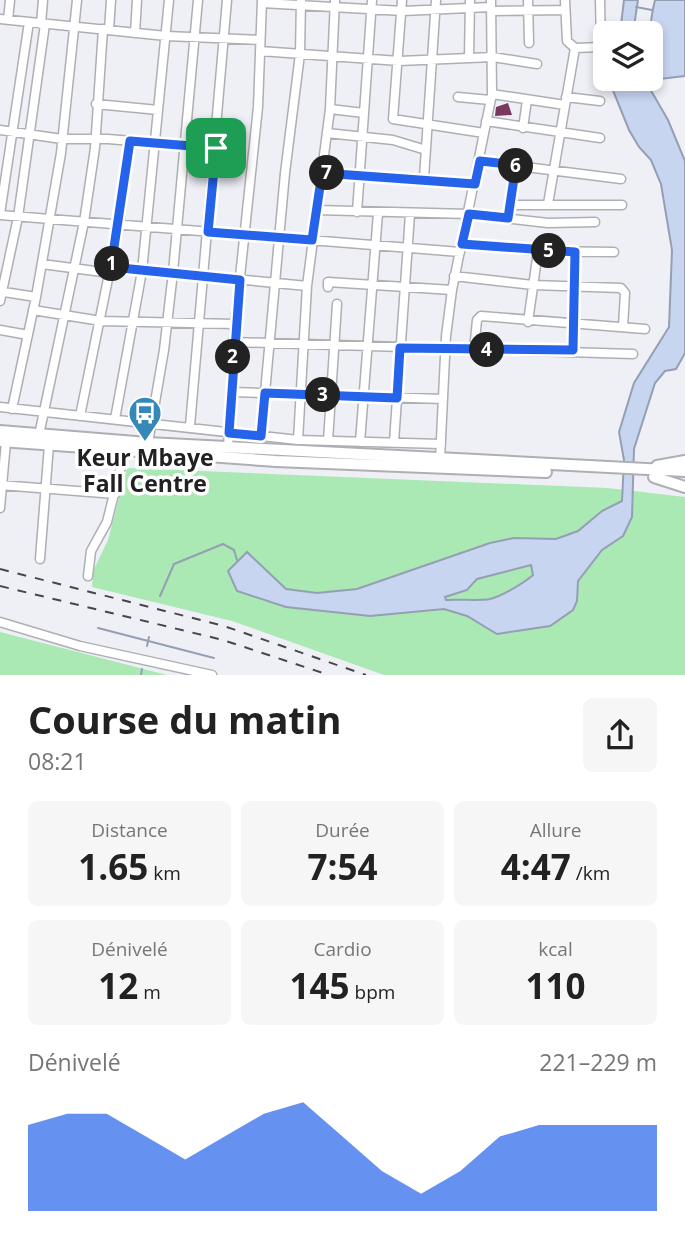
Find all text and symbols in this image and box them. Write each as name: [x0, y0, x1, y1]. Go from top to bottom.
map controls: [593, 21, 663, 91]
button: layers: [593, 21, 663, 91]
pin: [186, 118, 246, 178]
icon: arrive: [197, 129, 235, 167]
pin: 6: [498, 148, 534, 184]
text: 6: [510, 152, 521, 178]
pin: 7: [310, 156, 344, 190]
text: 7: [321, 159, 332, 185]
pin: 5: [532, 233, 566, 268]
text: 5: [543, 237, 554, 263]
pin: 1: [94, 246, 130, 282]
text: 1: [106, 250, 117, 276]
pin: 4: [470, 332, 504, 368]
text: 4: [481, 336, 492, 362]
pin: 2: [216, 340, 250, 374]
text: 2: [227, 343, 238, 369]
pin: 3: [306, 378, 340, 412]
text: 3: [317, 381, 328, 407]
bus stop icon: Keur Mbaye Fall Centre: [126, 394, 164, 443]
place label: Keur Mbaye Fall Centre: [76, 441, 214, 499]
text: Course du matin: [28, 693, 341, 745]
button: share: [583, 698, 657, 772]
text: 08:21: [28, 745, 87, 777]
text: Distance: [91, 817, 168, 843]
text: Durée: [315, 817, 370, 843]
text: Allure: [530, 817, 581, 843]
text: 1.65: [78, 843, 148, 890]
text: 7:54: [307, 843, 378, 890]
text: 4:47: [501, 843, 571, 890]
text: km: [148, 860, 181, 886]
text: /km: [571, 860, 610, 886]
text: Dénivelé: [91, 936, 168, 962]
text: Cardio: [313, 936, 372, 962]
text: kcal: [538, 936, 573, 962]
text: 12: [98, 962, 138, 1009]
text: 145: [290, 962, 350, 1009]
text: 110: [525, 962, 586, 1009]
text: m: [138, 979, 161, 1005]
text: bpm: [350, 979, 395, 1005]
text: Dénivelé: [28, 1046, 121, 1078]
text: 221–229 m: [539, 1046, 657, 1078]

